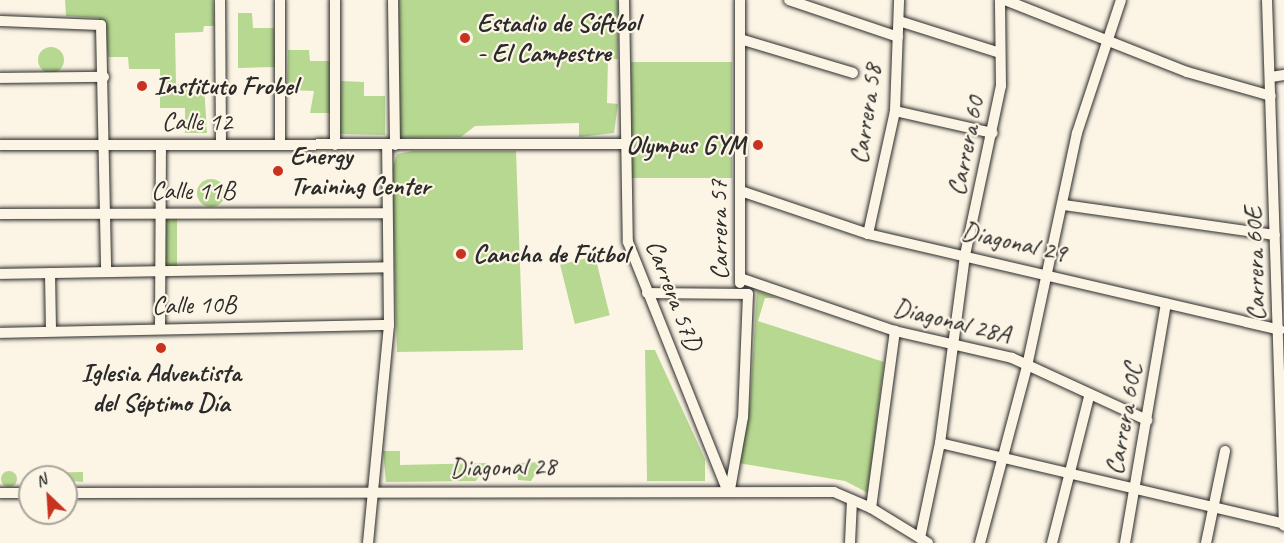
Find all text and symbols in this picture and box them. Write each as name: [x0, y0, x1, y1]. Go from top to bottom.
place label: Estadio de Sóftbol - El Campestre: [477, 7, 640, 68]
marker: Estadio de Sóftbol - El Campestre: [458, 31, 472, 45]
street label: Carrera 58: [844, 62, 888, 166]
place label: Instituto Frobel: [154, 70, 297, 102]
marker: Instituto Frobel: [135, 79, 149, 93]
street label: Carrera 60: [941, 94, 991, 198]
street label: Calle 12: [162, 106, 232, 138]
place label: Olympus GYM: [626, 129, 746, 161]
marker: Olympus GYM: [751, 138, 765, 152]
place label: Energy Training Center: [290, 140, 430, 201]
marker: Energy Training Center: [271, 164, 285, 178]
street label: Calle 11B: [151, 175, 235, 207]
street label: Carrera 57: [703, 179, 735, 281]
street label: Carrera 60E: [1237, 206, 1273, 322]
street label: Diagonal 29: [959, 215, 1069, 269]
street label: Carrera 57D: [639, 235, 709, 355]
place label: Cancha de Fútbol: [473, 238, 629, 270]
marker: Cancha de Fútbol: [454, 247, 468, 261]
street label: Calle 10B: [152, 289, 236, 321]
street label: Diagonal 28A: [890, 291, 1014, 351]
marker: Iglesia Adventista del Séptimo Día: [154, 341, 168, 355]
place label: Iglesia Adventista del Séptimo Día: [81, 357, 241, 418]
street label: Carrera 60C: [1099, 361, 1149, 477]
street label: Diagonal 28: [450, 450, 556, 484]
north arrow: [18, 465, 78, 525]
text: N: [33, 469, 50, 492]

